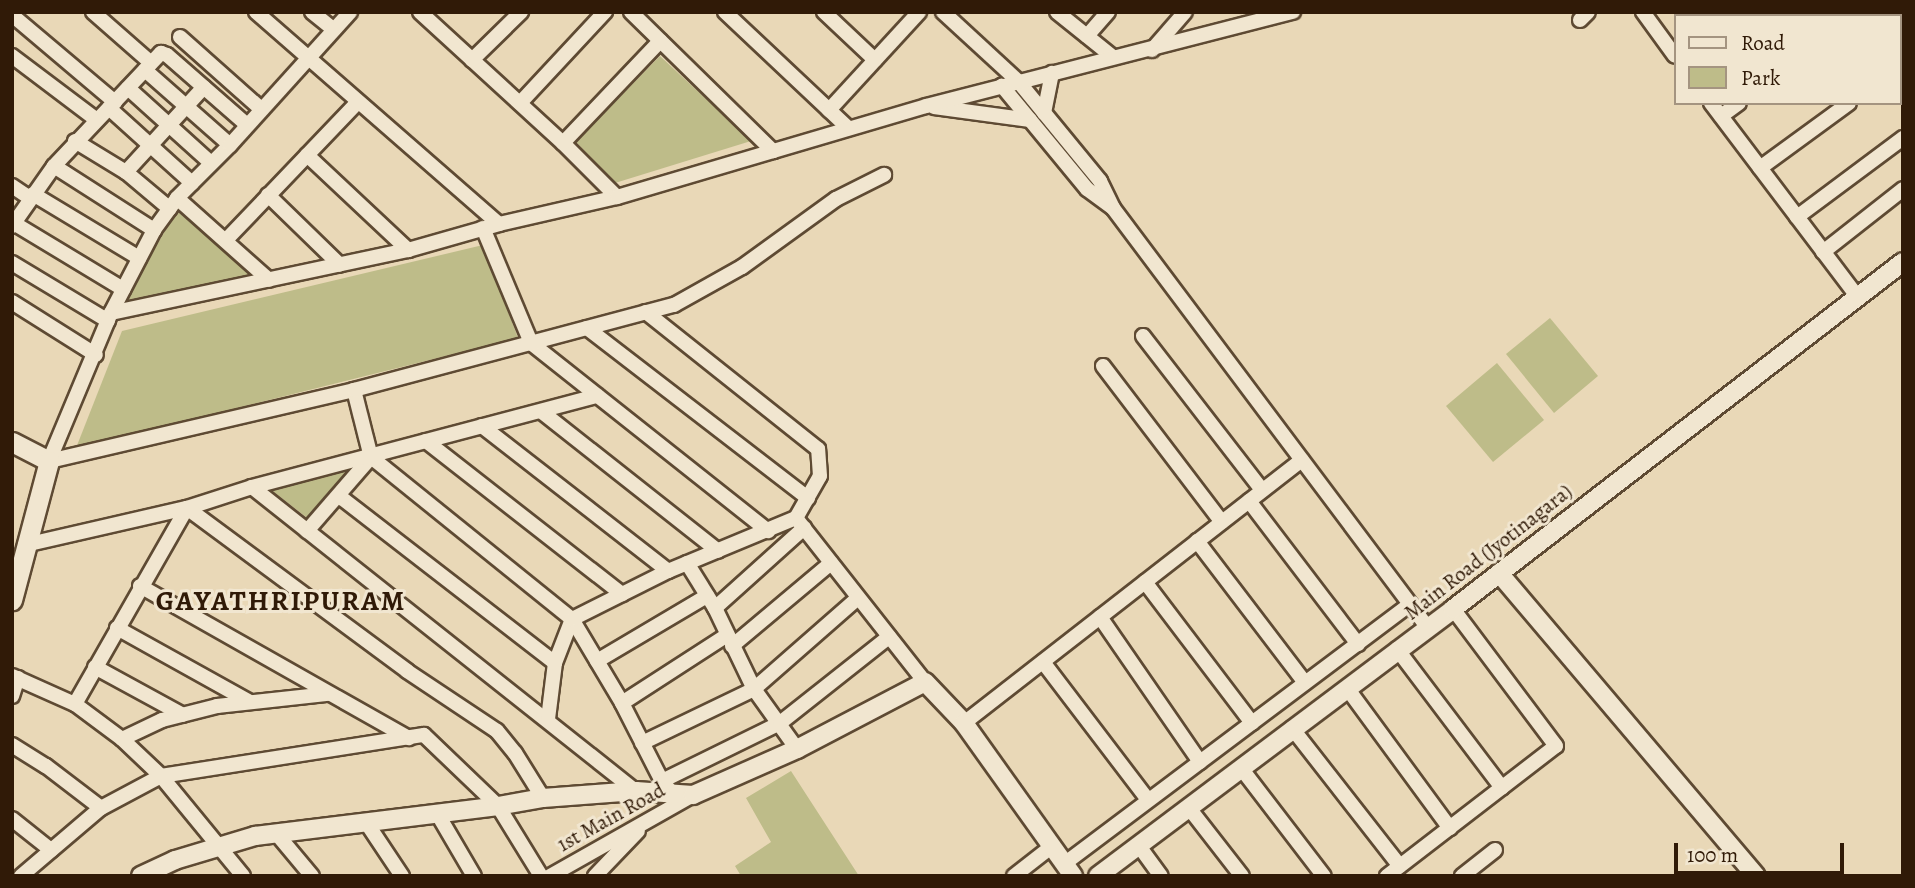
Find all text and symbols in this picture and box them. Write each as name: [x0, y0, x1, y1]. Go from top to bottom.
legend: [1674, 14, 1901, 105]
text: Road: [1741, 29, 1785, 57]
text: Park: [1741, 64, 1780, 92]
street label: Main Road (Jyotinagara): [1399, 479, 1577, 625]
district label: GAYATHRIPURAM: [157, 584, 405, 618]
street label: 1st Main Road: [553, 777, 669, 857]
scale bar: [1677, 828, 1847, 872]
text: 100 m: [1687, 841, 1738, 869]

